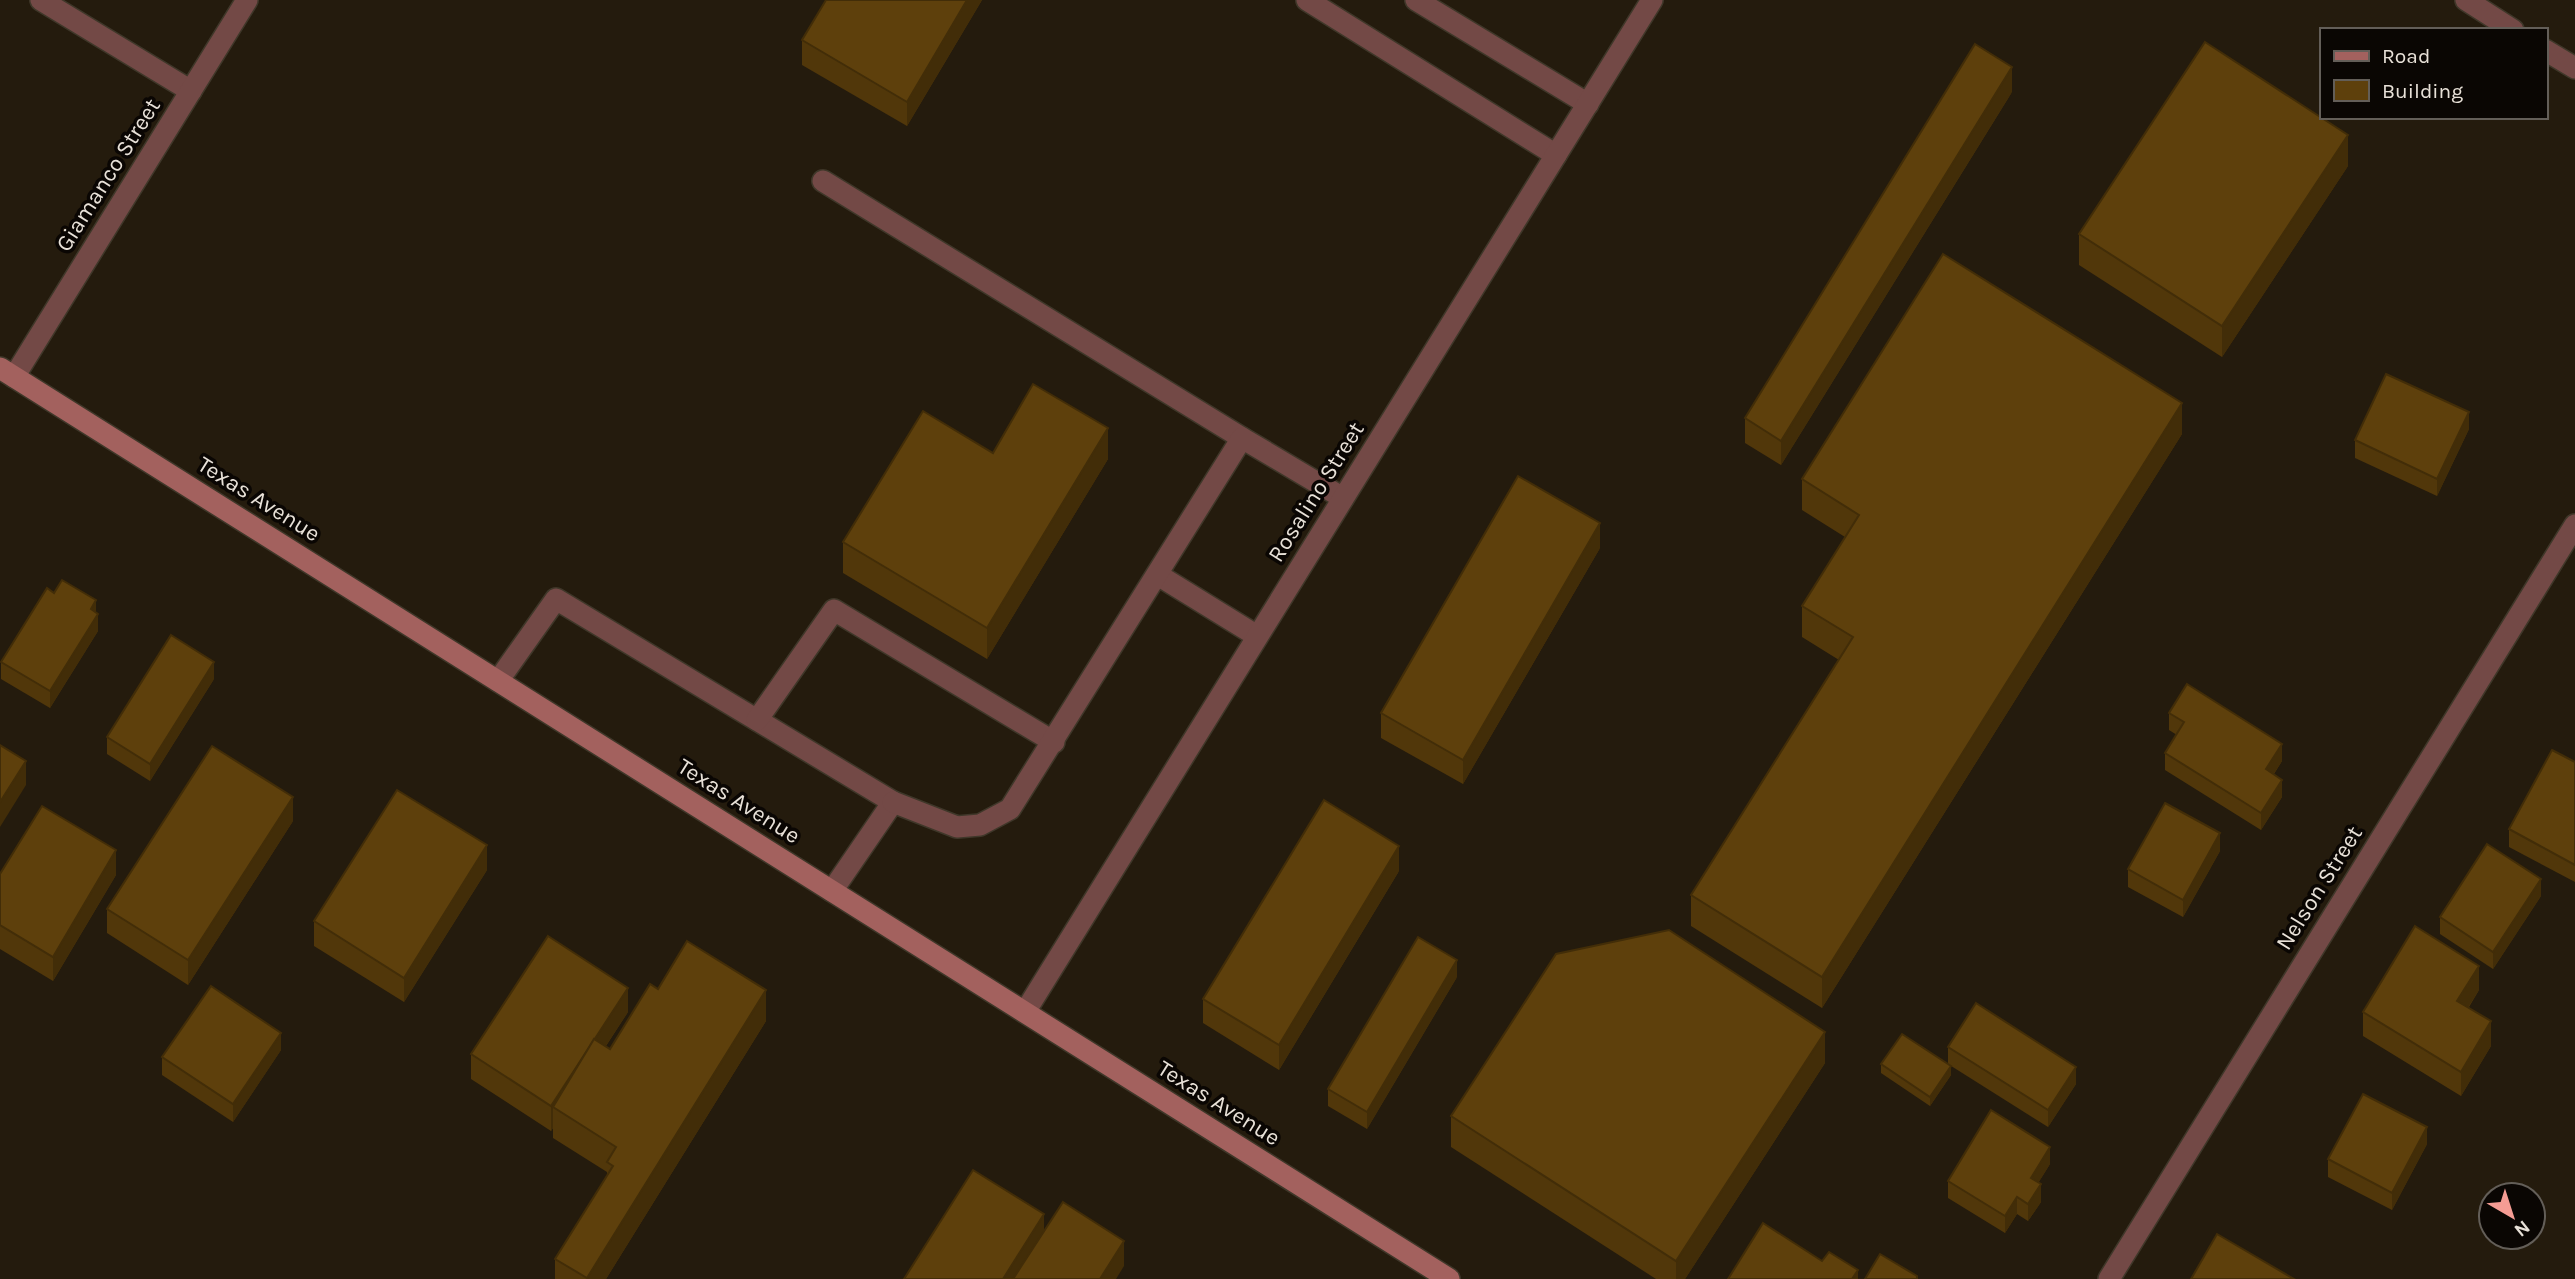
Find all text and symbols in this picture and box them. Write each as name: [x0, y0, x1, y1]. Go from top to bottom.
legend: [2320, 28, 2547, 119]
text: Road: [2382, 44, 2430, 68]
text: Building: [2382, 79, 2463, 103]
street label: Giamanco Street: [50, 93, 166, 257]
street label: Rosalino Street: [1262, 417, 1370, 567]
street label: Texas Avenue: [193, 451, 325, 547]
street label: Texas Avenue: [673, 753, 805, 849]
street label: Nelson Street: [2270, 821, 2368, 955]
street label: Texas Avenue: [1153, 1055, 1285, 1151]
north arrow: [2477, 1181, 2547, 1251]
text: N: [2510, 1216, 2534, 1241]

